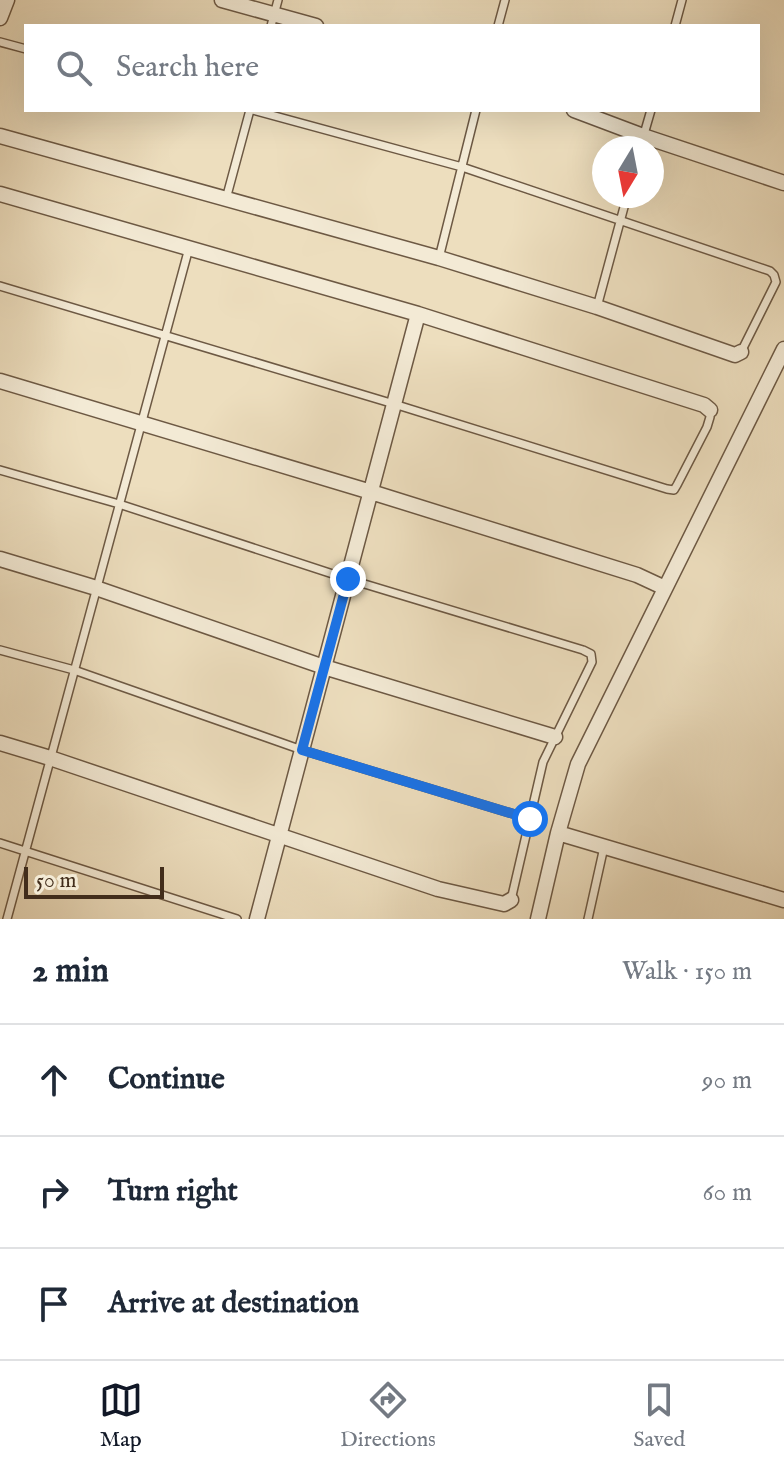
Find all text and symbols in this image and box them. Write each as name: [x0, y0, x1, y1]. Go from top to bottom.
search box: [24, 24, 760, 112]
icon: search: [52, 46, 96, 90]
text: Search here: [116, 49, 259, 87]
north arrow: [592, 136, 664, 208]
route end: [330, 561, 366, 597]
route start: [512, 801, 548, 837]
scale bar: [24, 863, 164, 899]
text: 50 m: [36, 867, 77, 895]
text: 2 min: [32, 950, 109, 993]
text: Walk · 150 m: [622, 955, 752, 988]
icon: ahead: [32, 1058, 76, 1102]
text: Continue: [108, 1061, 225, 1099]
text: 90 m: [702, 1064, 752, 1097]
icon: right: [32, 1170, 76, 1214]
text: Turn right: [108, 1173, 238, 1211]
text: 60 m: [703, 1176, 752, 1209]
icon: arrive: [32, 1282, 76, 1326]
text: Arrive at destination: [108, 1285, 359, 1323]
tab: Map: [99, 1378, 143, 1454]
tab: Directions: [340, 1378, 436, 1454]
tab: Saved: [633, 1378, 685, 1454]

